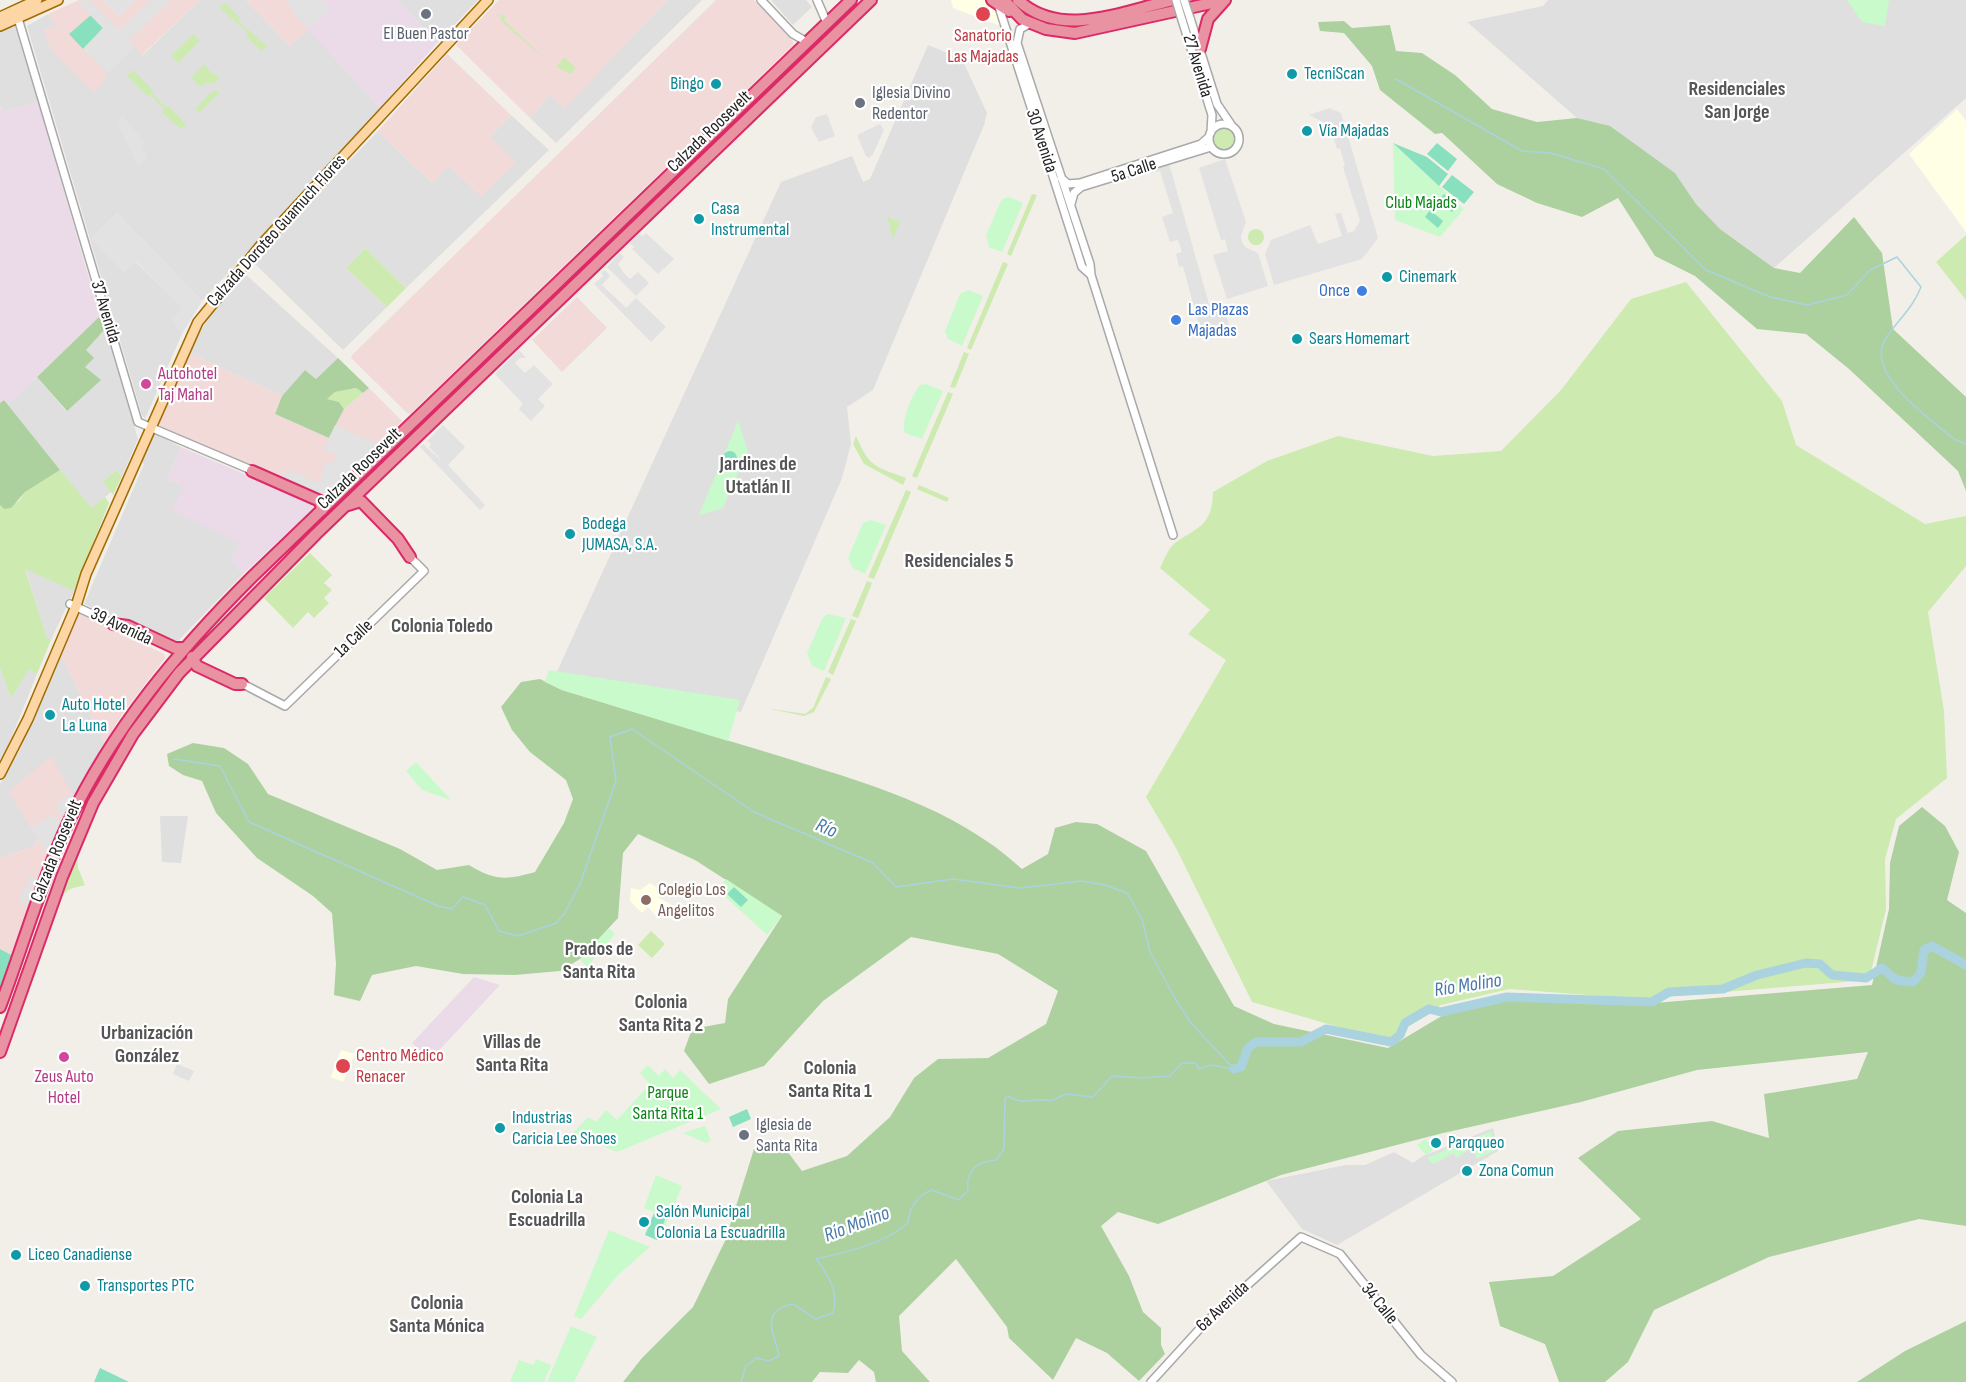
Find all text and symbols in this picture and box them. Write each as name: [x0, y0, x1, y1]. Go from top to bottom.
marker: Sanatorio Las Majadas: [974, 5, 992, 23]
marker: El Buen Pastor: [419, 7, 433, 21]
place label: El Buen Pastor: [383, 23, 469, 45]
place label: Sanatorio Las Majadas: [947, 25, 1019, 68]
street label: 27 Avenida: [1177, 32, 1217, 100]
place label: TecniScan: [1304, 63, 1365, 85]
marker: TecniScan: [1285, 67, 1299, 81]
place label: Bingo: [670, 73, 704, 95]
marker: Bingo: [709, 77, 723, 91]
district label: Residenciales San Jorge: [1689, 78, 1785, 125]
place label: Iglesia Divino Redentor: [872, 82, 951, 124]
street label: Calzada Roosevelt: [663, 86, 757, 178]
marker: Iglesia Divino Redentor: [853, 96, 867, 110]
street label: 30 Avenida: [1021, 107, 1061, 175]
place label: Vía Majadas: [1319, 120, 1389, 142]
marker: Vía Majadas: [1300, 124, 1314, 138]
street label: Calzada Doroteo Guamuch Flores: [203, 150, 351, 312]
street label: 5a Calle: [1109, 154, 1159, 188]
park label: Club Majads: [1385, 192, 1457, 214]
place label: Casa Instrumental: [711, 198, 789, 240]
marker: Casa Instrumental: [692, 212, 706, 226]
place label: Cinemark: [1399, 266, 1457, 288]
marker: Cinemark: [1380, 270, 1394, 284]
street label: 37 Avenida: [85, 278, 125, 346]
place label: Once: [1319, 280, 1350, 302]
marker: Once: [1355, 284, 1369, 298]
place label: Las Plazas Majadas: [1188, 299, 1249, 342]
marker: Las Plazas Majadas: [1169, 313, 1183, 327]
place label: Sears Homemart: [1309, 328, 1410, 350]
marker: Sears Homemart: [1290, 332, 1304, 346]
place label: Autohotel Taj Mahal: [158, 363, 217, 406]
marker: Autohotel Taj Mahal: [139, 377, 153, 391]
street label: Calzada Roosevelt: [313, 423, 407, 515]
district label: Jardines de Utatlán II: [720, 453, 796, 500]
place label: Bodega JUMASA, S.A.: [582, 513, 657, 556]
marker: Bodega JUMASA, S.A.: [563, 527, 577, 541]
district label: Residenciales 5: [905, 550, 1013, 574]
street label: 39 Avenida: [87, 603, 155, 651]
street label: 1a Calle: [330, 615, 378, 663]
district label: Colonia Toledo: [391, 615, 493, 639]
place label: Auto Hotel La Luna: [62, 694, 125, 736]
marker: Auto Hotel La Luna: [43, 708, 57, 722]
street label: Calzada Roosevelt: [27, 796, 87, 906]
water label: Río: [812, 814, 840, 844]
place label: Colegio Los Angelitos: [658, 879, 726, 922]
marker: Colegio Los Angelitos: [639, 893, 653, 907]
district label: Prados de Santa Rita: [563, 938, 635, 985]
water label: Río Molino: [1433, 969, 1503, 1003]
district label: Colonia Santa Rita 2: [619, 991, 703, 1038]
district label: Urbanización González: [101, 1022, 193, 1069]
district label: Villas de Santa Rita: [476, 1031, 548, 1078]
place label: Centro Médico Renacer: [356, 1045, 444, 1088]
marker: Zeus Auto Hotel: [57, 1050, 71, 1064]
marker: Centro Médico Renacer: [334, 1057, 352, 1075]
district label: Colonia Santa Rita 1: [788, 1057, 872, 1104]
place label: Zeus Auto Hotel: [34, 1066, 94, 1108]
park label: Parque Santa Rita 1: [633, 1082, 703, 1124]
place label: Industrias Caricia Lee Shoes: [512, 1107, 617, 1150]
place label: Iglesia de Santa Rita: [756, 1114, 818, 1156]
marker: Industrias Caricia Lee Shoes: [493, 1121, 507, 1135]
marker: Iglesia de Santa Rita: [737, 1128, 751, 1142]
place label: Parqqueo: [1448, 1132, 1504, 1154]
marker: Parqqueo: [1429, 1136, 1443, 1150]
place label: Zona Comun: [1479, 1160, 1554, 1182]
marker: Zona Comun: [1460, 1164, 1474, 1178]
district label: Colonia La Escuadrilla: [509, 1186, 585, 1233]
place label: Salón Municipal Colonia La Escuadrilla: [656, 1201, 785, 1244]
water label: Río Molino: [821, 1202, 893, 1248]
marker: Salón Municipal Colonia La Escuadrilla: [637, 1215, 651, 1229]
place label: Liceo Canadiense: [28, 1244, 132, 1266]
marker: Liceo Canadiense: [9, 1248, 23, 1262]
place label: Transportes PTC: [97, 1275, 194, 1297]
street label: 6a Avenida: [1192, 1277, 1254, 1337]
marker: Transportes PTC: [78, 1279, 92, 1293]
street label: 34 Calle: [1356, 1279, 1402, 1329]
district label: Colonia Santa Mónica: [390, 1292, 484, 1339]

